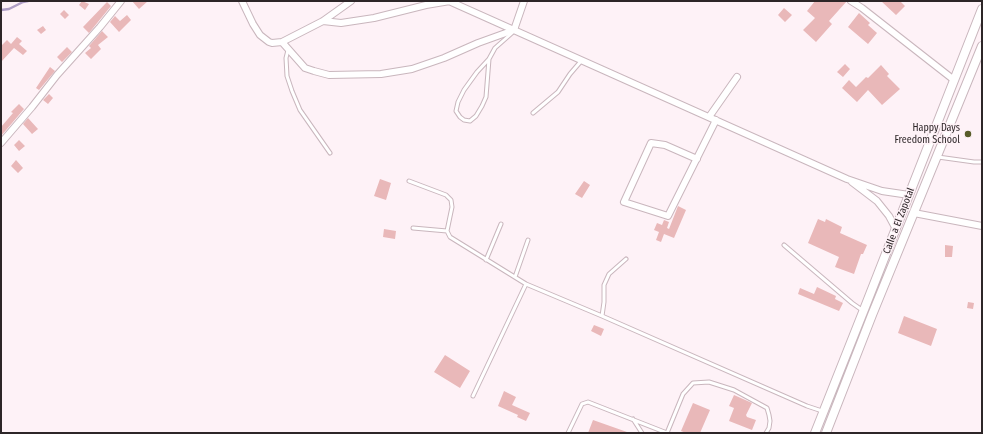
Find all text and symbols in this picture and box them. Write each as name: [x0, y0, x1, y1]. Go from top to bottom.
place label: Happy Days Freedom School: [895, 122, 960, 146]
marker: Happy Days Freedom School: [963, 129, 973, 139]
street label: Calle a El Zapotal: [881, 186, 917, 256]

